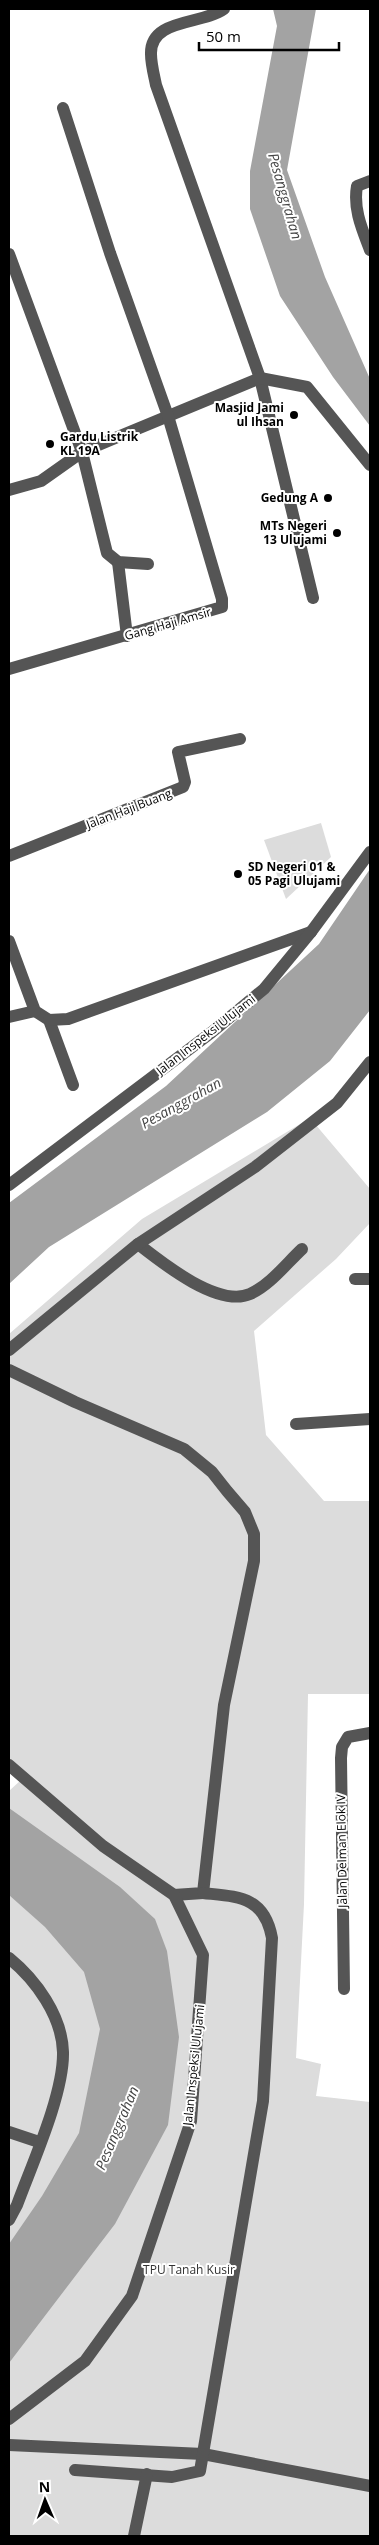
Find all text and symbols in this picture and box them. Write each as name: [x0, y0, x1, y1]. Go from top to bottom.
scale bar: [199, 20, 339, 52]
text: 50 m: [206, 26, 241, 46]
water label: Pesanggrahan: [264, 150, 307, 241]
place label: Masjid Jami ul Ihsan: [215, 399, 284, 430]
marker: Masjid Jami ul Ihsan: [288, 409, 300, 421]
place label: Gardu Listrik KL 19A: [60, 428, 139, 459]
marker: Gardu Listrik KL 19A: [44, 438, 56, 450]
place label: Gedung A: [261, 489, 319, 506]
marker: Gedung A: [322, 492, 334, 504]
place label: MTs Negeri 13 Ulujami: [260, 517, 327, 548]
marker: MTs Negeri 13 Ulujami: [331, 527, 343, 539]
street label: Gang Haji Amsir: [123, 603, 213, 644]
street label: Jalan Haji Buang: [83, 784, 175, 833]
place label: SD Negeri 01 & 05 Pagi Ulujami: [248, 858, 340, 889]
marker: SD Negeri 01 & 05 Pagi Ulujami: [232, 868, 244, 880]
street label: Jalan Inspeksi Ulujami: [152, 990, 259, 1079]
water label: Pesanggrahan: [137, 1073, 224, 1132]
street label: Jalan Delman Elok IV: [332, 1793, 351, 1909]
street label: Jalan Inspeksi Ulujami: [179, 2004, 208, 2127]
water label: Pesanggrahan: [90, 2083, 143, 2172]
park label: TPU Tanah Kusir: [143, 2261, 235, 2278]
north arrow: [20, 2475, 70, 2525]
text: N: [39, 2477, 51, 2496]

